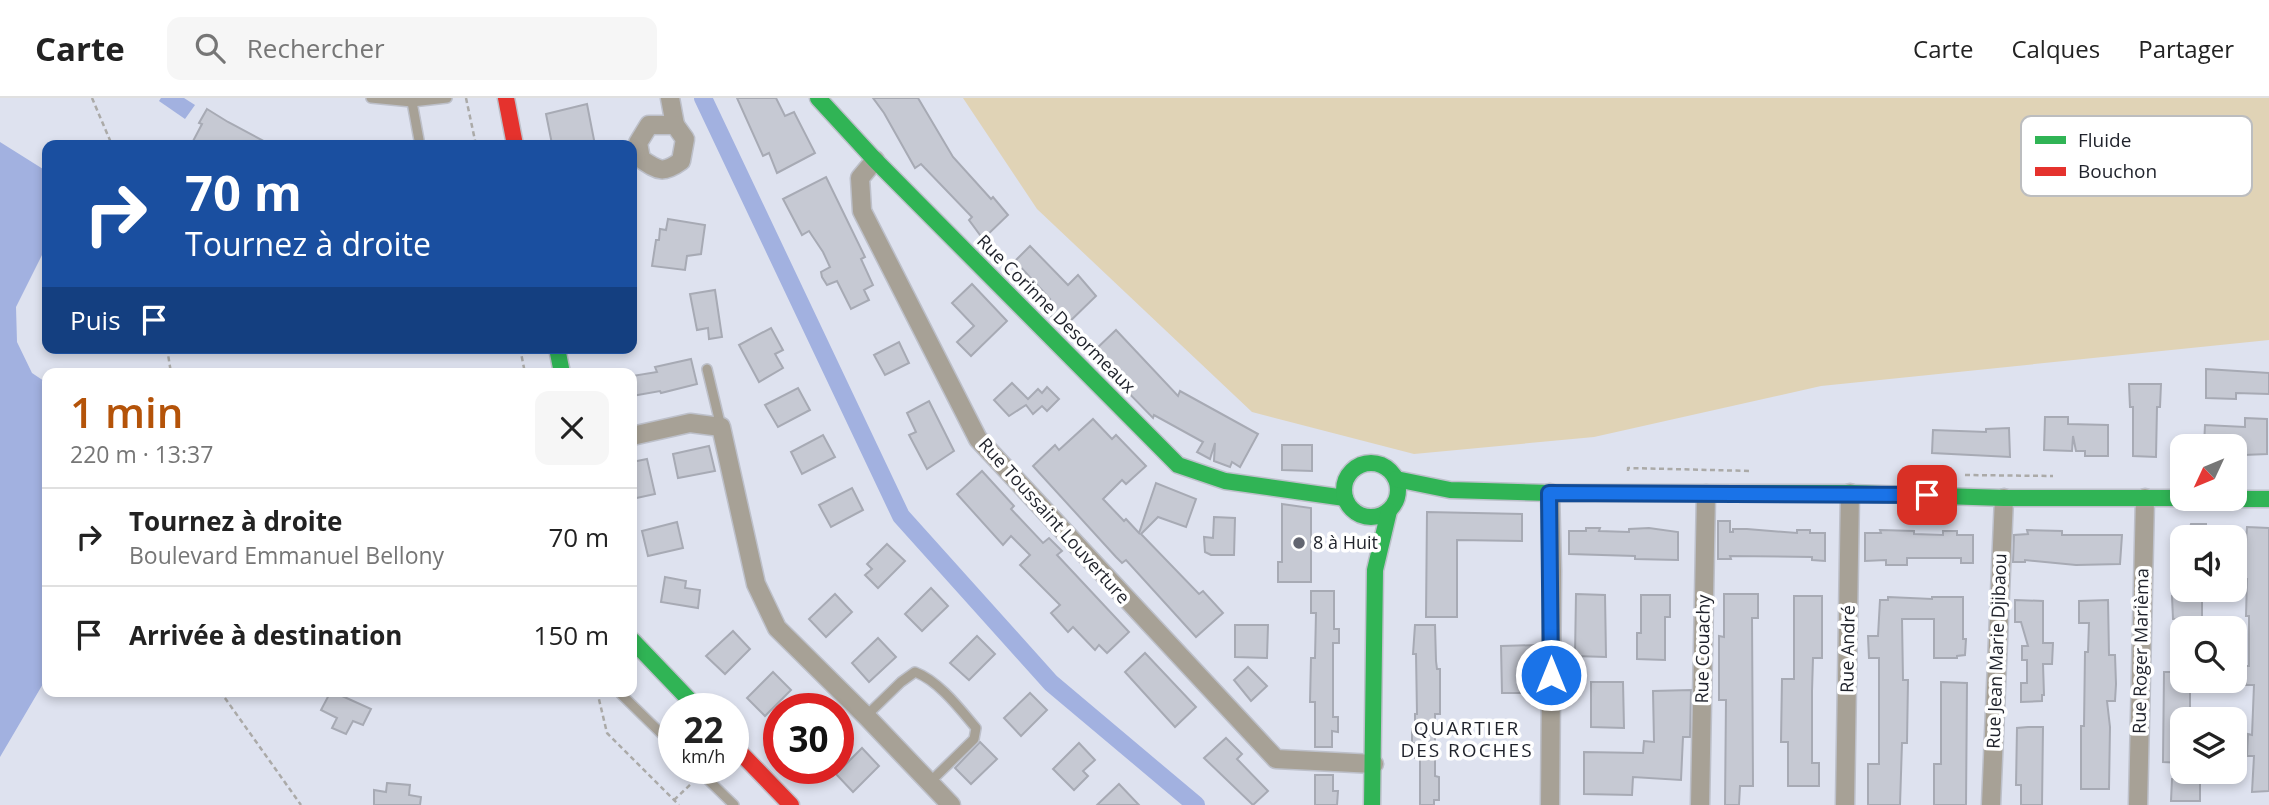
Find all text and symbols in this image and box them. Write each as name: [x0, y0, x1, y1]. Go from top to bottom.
search box: [167, 17, 657, 80]
text: Carte: [35, 26, 125, 71]
icon: search: [191, 29, 229, 67]
text: Rechercher: [247, 30, 385, 66]
text: Carte: [1913, 32, 1973, 65]
text: Calques: [2011, 32, 2100, 65]
text: Partager: [2138, 32, 2234, 65]
legend: [2021, 116, 2252, 196]
text: Fluide: [2078, 127, 2131, 153]
text: Bouchon: [2078, 158, 2157, 184]
text: 70 m: [185, 159, 302, 225]
icon: right: [70, 168, 161, 259]
text: Tournez à droite: [185, 222, 431, 265]
street label: Rue Corinne Desormeaux: [972, 229, 1142, 398]
icon: arrive: [135, 301, 173, 339]
text: Puis: [70, 302, 121, 338]
text: 1 min: [70, 383, 183, 440]
button: close: [535, 391, 609, 465]
street label: Rue Toussaint Louverture: [974, 432, 1136, 608]
north arrow: [2170, 434, 2247, 511]
map controls: [2170, 434, 2247, 784]
text: 220 m · 13:37: [70, 438, 213, 470]
pin: [1897, 465, 1957, 525]
icon: arrive: [1908, 476, 1946, 514]
text: Tournez à droite: [129, 503, 342, 539]
icon: right: [70, 518, 108, 556]
text: 70 m: [548, 519, 609, 555]
button: sound: [2170, 525, 2247, 602]
place label: 8 à Huit: [1313, 530, 1378, 554]
marker: 8 à Huit: [1291, 535, 1307, 551]
text: Boulevard Emmanuel Bellony: [129, 539, 444, 571]
street label: Rue Jean Marie Djibaou: [1981, 553, 2011, 749]
street label: Rue Roger Marièma: [2127, 568, 2153, 734]
street label: Rue Couachy: [1689, 593, 1715, 704]
street label: Rue André: [1834, 605, 1860, 693]
icon: arrive: [70, 616, 108, 654]
button: search: [2170, 616, 2247, 693]
text: Arrivée à destination: [129, 617, 402, 653]
text: 150 m: [534, 617, 609, 653]
position arrow: [1514, 638, 1588, 712]
speed limit sign: 30: [763, 693, 854, 784]
text: 22: [683, 706, 724, 753]
button: layers: [2170, 707, 2247, 784]
district label: QUARTIER DES ROCHES: [1400, 715, 1534, 763]
text: km/h: [682, 744, 725, 768]

